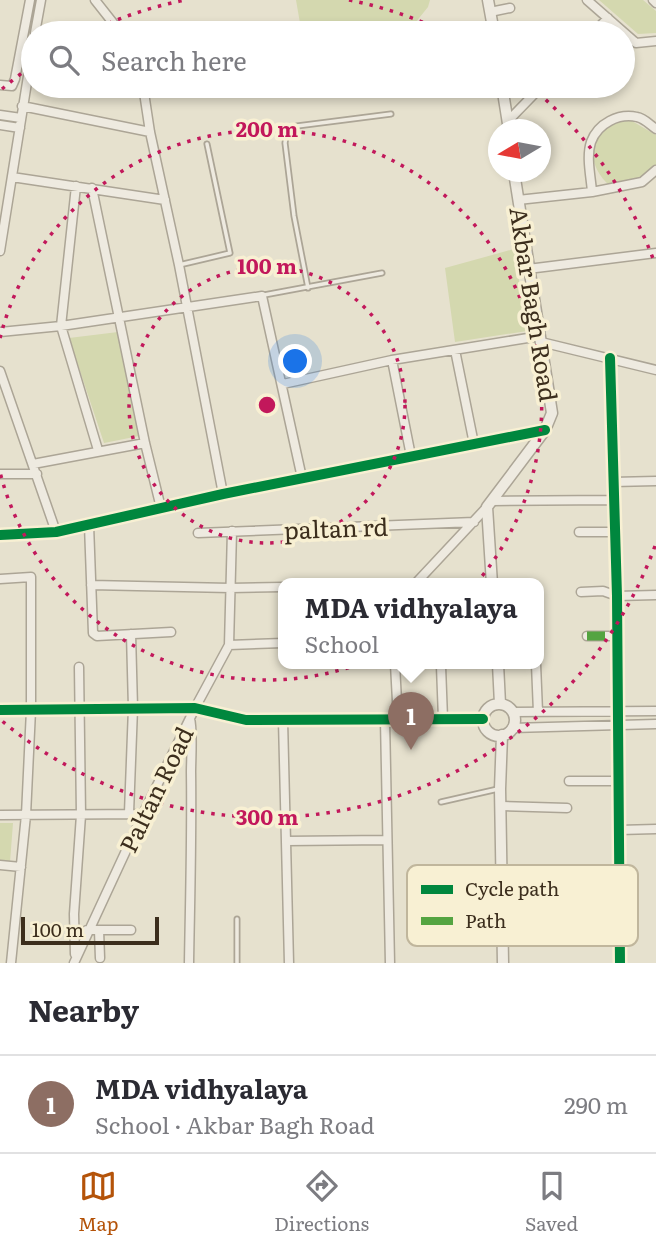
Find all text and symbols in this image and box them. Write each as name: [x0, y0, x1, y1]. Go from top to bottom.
search box: [21, 21, 635, 98]
text: Search here: [101, 40, 247, 79]
icon: search: [45, 41, 83, 79]
text: 200 m: [236, 112, 298, 143]
north arrow: [488, 119, 551, 182]
street label: Akbar Bagh Road: [502, 204, 568, 404]
text: 100 m: [237, 249, 297, 280]
your location: [278, 344, 312, 378]
centre of rings: [255, 393, 279, 417]
street label: paltan rd: [283, 508, 389, 546]
popup: [278, 578, 544, 669]
text: MDA vidhyalaya: [305, 587, 517, 626]
text: School: [305, 626, 379, 660]
pin: 1: [388, 692, 434, 750]
street label: Paltan Road: [109, 720, 201, 858]
text: 300 m: [236, 800, 298, 831]
legend: [407, 865, 638, 946]
text: Cycle path: [465, 874, 559, 902]
text: Path: [465, 906, 506, 934]
scale bar: [21, 914, 159, 946]
text: 100 m: [32, 915, 84, 943]
text: Nearby: [28, 987, 139, 1031]
text: MDA vidhyalaya: [95, 1068, 308, 1107]
text: 1: [46, 1087, 56, 1121]
text: 290 m: [564, 1087, 628, 1121]
text: School · Akbar Bagh Road: [95, 1107, 375, 1141]
tab: Map: [78, 1167, 118, 1237]
tab: Directions: [274, 1167, 369, 1237]
tab: Saved: [525, 1167, 578, 1237]

